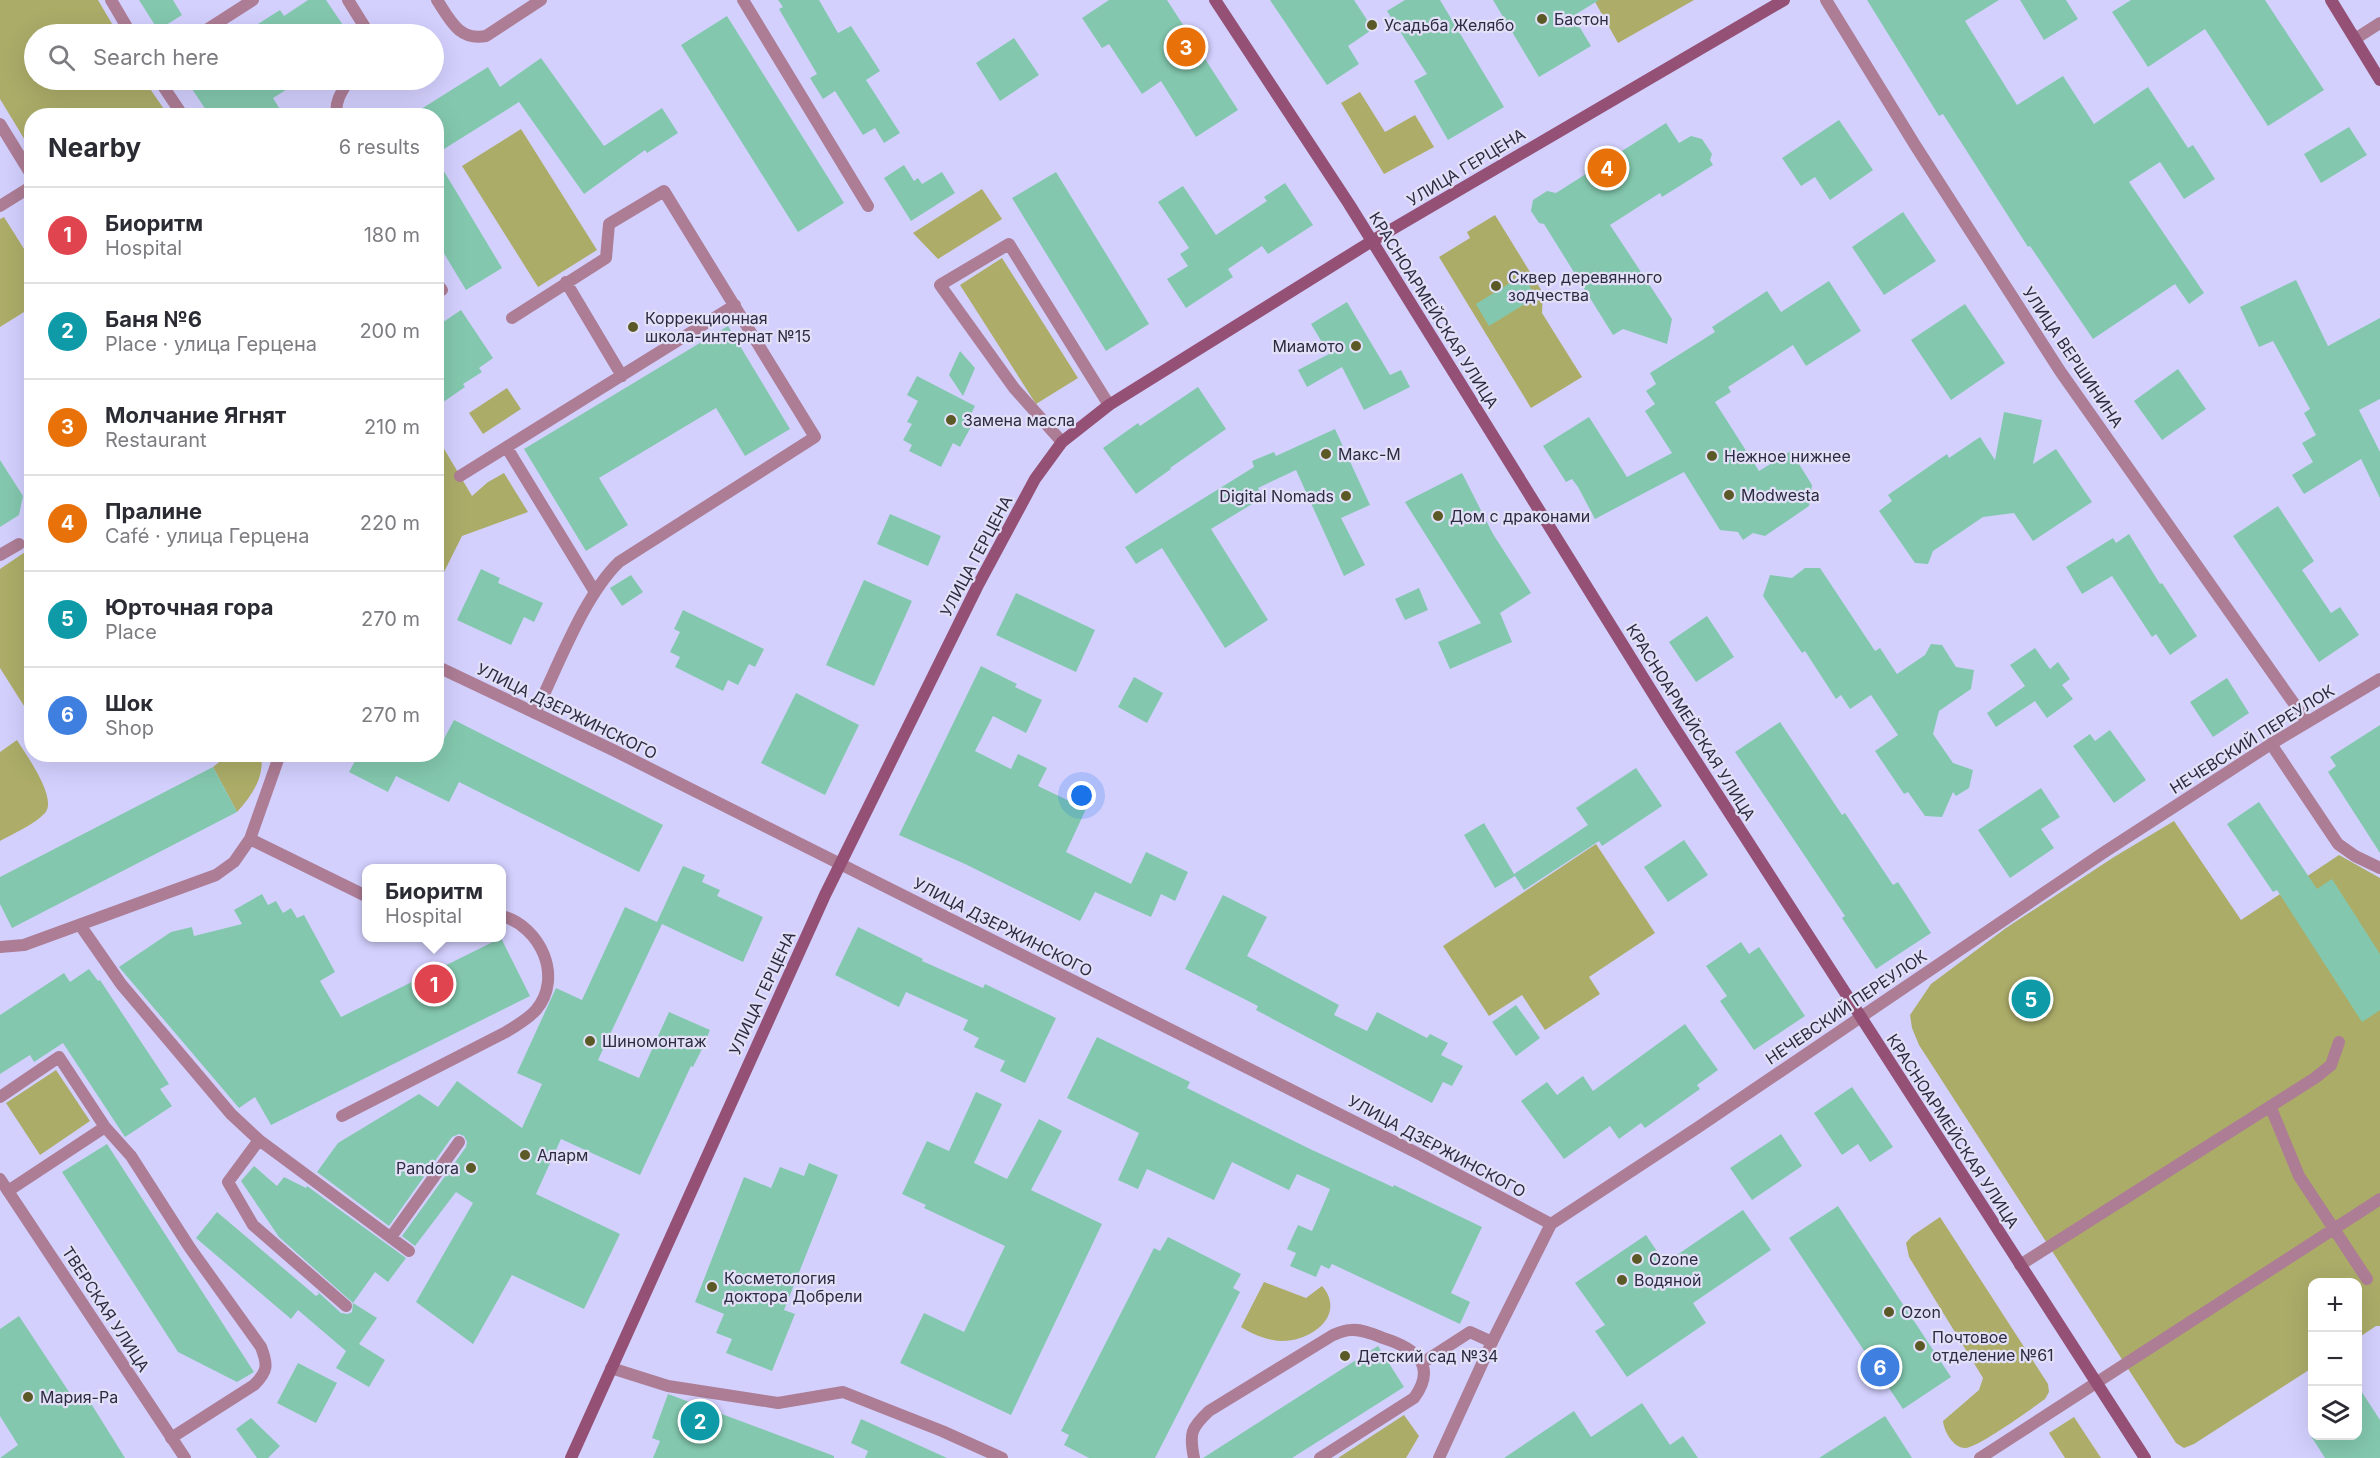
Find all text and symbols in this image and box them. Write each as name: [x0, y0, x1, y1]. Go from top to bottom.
place label: Бастон: [1554, 9, 1609, 29]
marker: Бастон: [1535, 12, 1549, 26]
place label: Усадьба Желябо: [1384, 15, 1514, 35]
marker: Усадьба Желябо: [1365, 18, 1379, 32]
search box: [24, 24, 444, 90]
pin: 3: [1166, 24, 1206, 70]
icon: search: [45, 41, 78, 74]
text: Search here: [93, 44, 219, 70]
street label: УЛИЦА ГЕРЦЕНА: [1403, 124, 1529, 210]
text: Nearby: [48, 132, 141, 163]
text: 6 results: [339, 135, 420, 159]
pin: 4: [1588, 146, 1626, 190]
street label: КРАСНОАРМЕЙСКАЯ УЛИЦА: [1365, 208, 1503, 412]
text: Биоритм: [105, 210, 203, 236]
text: 1: [63, 223, 72, 247]
text: 180 m: [364, 223, 420, 247]
text: Hospital: [105, 236, 182, 260]
place label: Сквер деревянного зодчества: [1508, 267, 1662, 305]
marker: Сквер деревянного зодчества: [1489, 279, 1503, 293]
street label: УЛИЦА ВЕРШИНИНА: [2018, 283, 2128, 431]
text: Баня №6: [105, 306, 202, 332]
place label: Коррекционная школа-интернат №15: [645, 308, 811, 346]
text: 2: [61, 319, 74, 343]
text: 200 m: [359, 319, 420, 343]
marker: Коррекционная школа-интернат №15: [626, 320, 640, 334]
text: Place · улица Герцена: [105, 332, 317, 356]
place label: Миамото: [1272, 336, 1344, 356]
marker: Миамото: [1349, 339, 1363, 353]
text: Молчание Ягнят: [105, 402, 286, 428]
place label: Замена масла: [963, 410, 1075, 430]
marker: Замена масла: [944, 413, 958, 427]
text: 3: [61, 415, 74, 439]
text: 210 m: [364, 415, 420, 439]
text: Restaurant: [105, 428, 207, 452]
place label: Макс-М: [1338, 444, 1401, 464]
place label: Нежное нижнее: [1724, 446, 1851, 466]
marker: Макс-М: [1319, 447, 1333, 461]
marker: Нежное нижнее: [1705, 449, 1719, 463]
place label: Modwesta: [1741, 485, 1820, 505]
place label: Digital Nomads: [1219, 486, 1334, 506]
marker: Modwesta: [1722, 488, 1736, 502]
marker: Digital Nomads: [1339, 489, 1353, 503]
street label: УЛИЦА ГЕРЦЕНА: [936, 492, 1016, 620]
text: Пралине: [105, 498, 202, 524]
place label: Дом с драконами: [1450, 506, 1590, 526]
marker: Дом с драконами: [1431, 509, 1445, 523]
text: 4: [61, 511, 74, 535]
text: 220 m: [360, 511, 420, 535]
text: Café · улица Герцена: [105, 524, 309, 548]
text: Юрточная гора: [105, 594, 274, 620]
text: 5: [61, 607, 74, 631]
text: 270 m: [361, 607, 420, 631]
text: Place: [105, 620, 157, 644]
street label: КРАСНОАРМЕЙСКАЯ УЛИЦА: [1622, 620, 1760, 824]
street label: УЛИЦА ДЗЕРЖИНСКОГО: [473, 659, 661, 763]
street label: НЕЧЕВСКИЙ ПЕРЕУЛОК: [2166, 680, 2338, 798]
text: Шок: [105, 690, 153, 716]
text: 6: [61, 703, 74, 727]
text: 270 m: [361, 703, 420, 727]
text: Shop: [105, 716, 154, 740]
your location: [1067, 781, 1096, 810]
popup: [362, 864, 506, 942]
street label: УЛИЦА ДЗЕРЖИНСКОГО: [910, 873, 1096, 981]
text: Биоритм: [385, 878, 483, 904]
text: Hospital: [385, 904, 462, 928]
street label: УЛИЦА ГЕРЦЕНА: [725, 928, 799, 1058]
street label: НЕЧЕВСКИЙ ПЕРЕУЛОК: [1762, 945, 1931, 1068]
pin: 1: [414, 962, 454, 1006]
pin: 5: [2012, 976, 2050, 1022]
street label: КРАСНОАРМЕЙСКАЯ УЛИЦА: [1883, 1030, 2023, 1232]
place label: Шиномонтаж: [602, 1031, 707, 1051]
marker: Шиномонтаж: [583, 1034, 597, 1048]
street label: УЛИЦА ДЗЕРЖИНСКОГО: [1345, 1091, 1529, 1201]
place label: Аларм: [537, 1145, 588, 1165]
marker: Аларм: [518, 1148, 532, 1162]
place label: Pandora: [396, 1158, 459, 1178]
marker: Pandora: [464, 1161, 478, 1175]
street label: ТВЕРСКАЯ УЛИЦА: [58, 1243, 154, 1375]
place label: Ozone: [1649, 1249, 1698, 1269]
marker: Ozone: [1630, 1252, 1644, 1266]
place label: Косметология доктора Добрели: [724, 1268, 863, 1306]
place label: Водяной: [1634, 1270, 1702, 1290]
marker: Водяной: [1615, 1273, 1629, 1287]
map controls: [2308, 1278, 2362, 1440]
button: +: [2308, 1278, 2362, 1332]
marker: Косметология доктора Добрели: [705, 1280, 719, 1294]
place label: Ozon: [1901, 1302, 1941, 1322]
marker: Ozon: [1882, 1305, 1896, 1319]
place label: Почтовое отделение №61: [1932, 1327, 2054, 1365]
button: −: [2308, 1332, 2362, 1386]
marker: Почтовое отделение №61: [1913, 1339, 1927, 1353]
pin: 6: [1860, 1344, 1900, 1390]
place label: Детский сад №34: [1357, 1346, 1498, 1366]
marker: Детский сад №34: [1338, 1349, 1352, 1363]
button: layers: [2308, 1386, 2362, 1440]
place label: Мария-Ра: [40, 1387, 118, 1407]
marker: Мария-Ра: [21, 1390, 35, 1404]
pin: 2: [680, 1398, 720, 1444]

